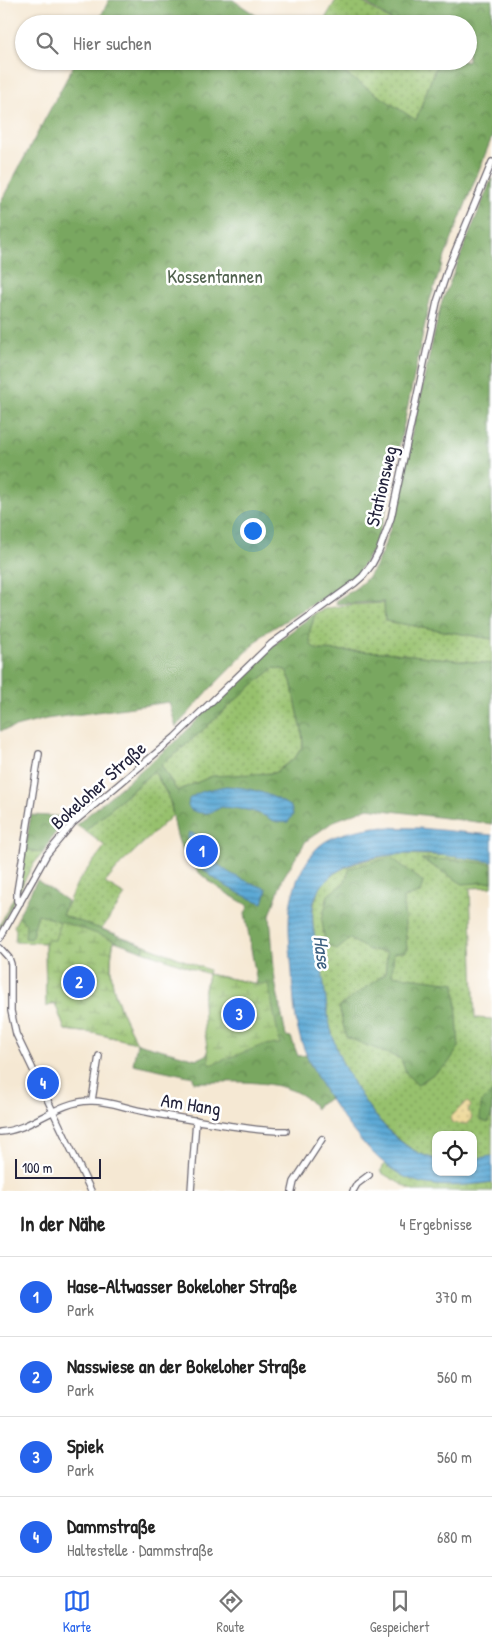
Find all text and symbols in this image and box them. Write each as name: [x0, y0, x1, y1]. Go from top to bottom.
search box: [15, 15, 477, 70]
icon: search: [33, 29, 61, 57]
text: Hier suchen: [73, 30, 152, 56]
park label: Kossentannen: [167, 263, 263, 289]
street label: Stationsweg: [359, 443, 403, 529]
your location: [240, 518, 266, 544]
street label: Bokeloher Straße: [45, 735, 152, 835]
pin: 1: [186, 832, 218, 870]
water label: Hase: [308, 934, 339, 971]
pin: 2: [63, 963, 95, 1001]
pin: 3: [223, 995, 255, 1033]
pin: 4: [27, 1064, 59, 1102]
street label: Am Hang: [159, 1086, 223, 1122]
map controls: [432, 1131, 477, 1176]
button: locate: [432, 1131, 477, 1176]
scale bar: [15, 1156, 101, 1179]
text: 100 m: [22, 1158, 52, 1177]
text: In der Nähe: [20, 1209, 105, 1238]
text: 4 Ergebnisse: [400, 1213, 472, 1235]
text: Hase-Altwasser Bokeloher Straße: [67, 1273, 297, 1299]
text: 1: [33, 1286, 39, 1308]
text: 370 m: [435, 1286, 472, 1308]
text: Park: [67, 1299, 94, 1321]
text: Nasswiese an der Bokeloher Straße: [67, 1353, 306, 1379]
text: 2: [32, 1366, 40, 1388]
text: 560 m: [437, 1366, 472, 1388]
text: Park: [67, 1379, 94, 1401]
text: Spiek: [67, 1433, 104, 1459]
text: 3: [32, 1446, 40, 1468]
text: 560 m: [437, 1446, 472, 1468]
text: Park: [67, 1459, 94, 1481]
text: Dammstraße: [67, 1513, 156, 1539]
text: 4: [33, 1526, 39, 1548]
text: 680 m: [437, 1526, 472, 1548]
text: Haltestelle · Dammstraße: [67, 1539, 213, 1561]
tab: Karte: [63, 1587, 91, 1636]
tab: Route: [217, 1587, 245, 1636]
tab: Gespeichert: [370, 1587, 429, 1636]

